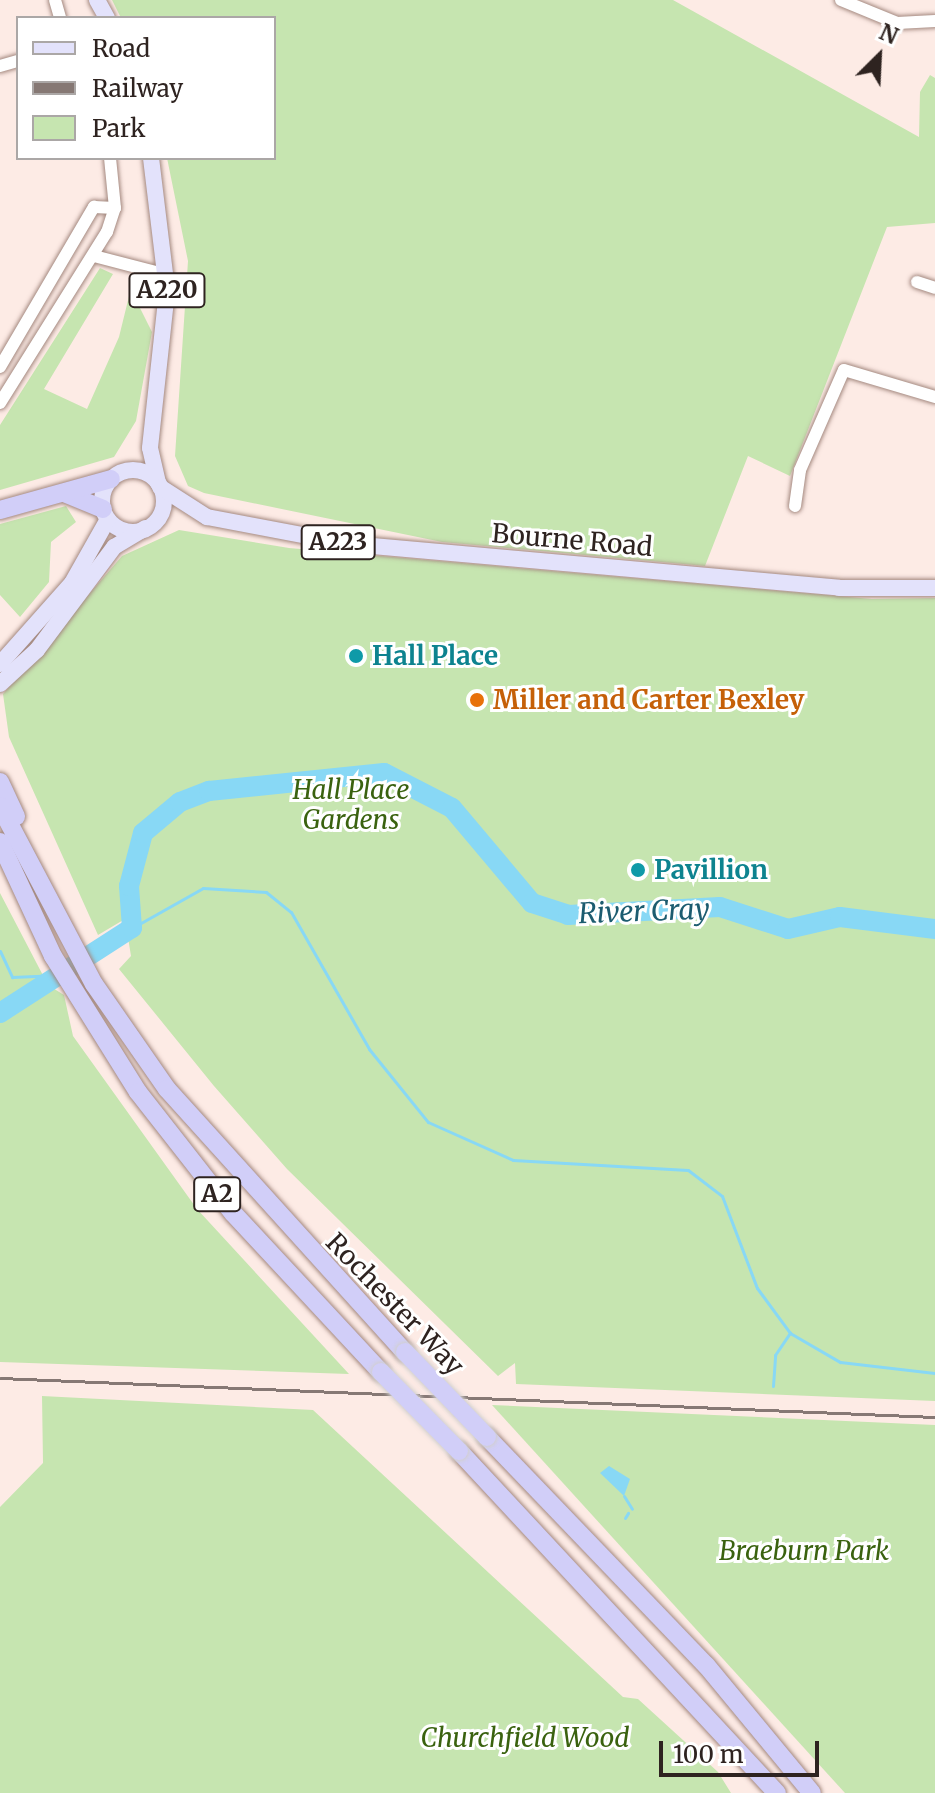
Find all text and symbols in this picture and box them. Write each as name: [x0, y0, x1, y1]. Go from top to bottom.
legend: [16, 16, 276, 160]
north arrow: [839, 16, 919, 96]
text: N: [875, 18, 902, 50]
text: Road: [92, 33, 150, 64]
text: Railway: [92, 73, 183, 104]
text: Park: [92, 113, 145, 144]
road number: A220: [127, 270, 207, 310]
street label: Bourne Road: [490, 517, 654, 563]
road number: A223: [300, 522, 376, 562]
place label: Hall Place: [372, 640, 498, 672]
marker: Hall Place: [347, 647, 365, 665]
place label: Miller and Carter Bexley: [493, 684, 804, 716]
marker: Miller and Carter Bexley: [468, 691, 486, 709]
park label: Hall Place Gardens: [293, 774, 409, 836]
place label: Pavillion: [654, 854, 768, 886]
marker: Pavillion: [629, 861, 647, 879]
water label: River Cray: [578, 892, 710, 930]
road number: A2: [193, 1174, 241, 1214]
street label: Rochester Way: [320, 1227, 470, 1381]
park label: Braeburn Park: [719, 1535, 889, 1567]
park label: Churchfield Wood: [420, 1722, 630, 1754]
scale bar: [663, 1725, 823, 1775]
text: 100 m: [673, 1739, 743, 1770]

